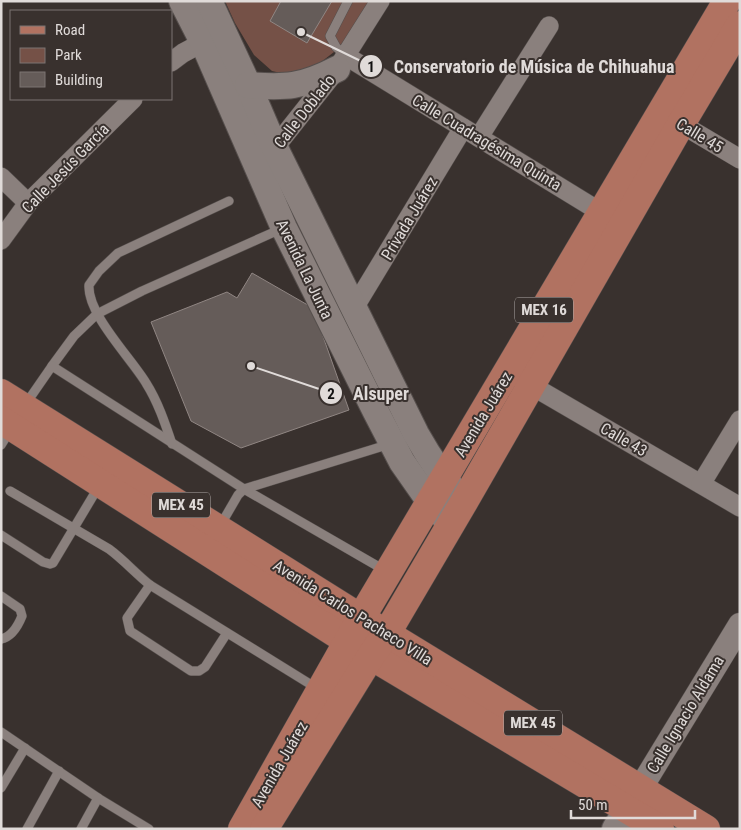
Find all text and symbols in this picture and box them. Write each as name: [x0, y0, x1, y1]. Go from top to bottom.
legend: [10, 10, 172, 100]
text: Road: [55, 21, 85, 39]
text: Park: [55, 46, 82, 64]
callout: Conservatorio de Música de Chihuahua: [359, 50, 684, 83]
text: Conservatorio de Música de Chihuahua: [394, 56, 674, 77]
text: 1: [367, 58, 375, 76]
text: Building: [55, 71, 103, 89]
street label: Calle Doblado: [270, 71, 339, 152]
street label: Calle Cuadragésima Quinta: [409, 90, 565, 195]
street label: Calle 45: [673, 114, 727, 157]
street label: Calle Jesús García: [18, 120, 113, 217]
street label: Privada Juárez: [377, 173, 442, 263]
street label: Avenida La Junta: [272, 216, 337, 322]
road number: MEX 16: [515, 298, 573, 322]
street label: Avenida Juárez: [451, 368, 516, 460]
callout: Alsuper: [319, 377, 419, 410]
text: Alsuper: [353, 383, 409, 404]
text: 2: [327, 385, 335, 403]
street label: Calle 43: [597, 418, 651, 460]
road number: MEX 45: [152, 492, 210, 518]
street label: Avenida Carlos Pacheco Villa: [270, 556, 436, 669]
street label: Calle Ignacio Aldama: [643, 652, 728, 776]
road number: MEX 45: [504, 710, 562, 736]
street label: Avenida Juárez: [247, 718, 312, 811]
scale bar: [571, 788, 695, 820]
text: 50 m: [578, 796, 608, 814]

